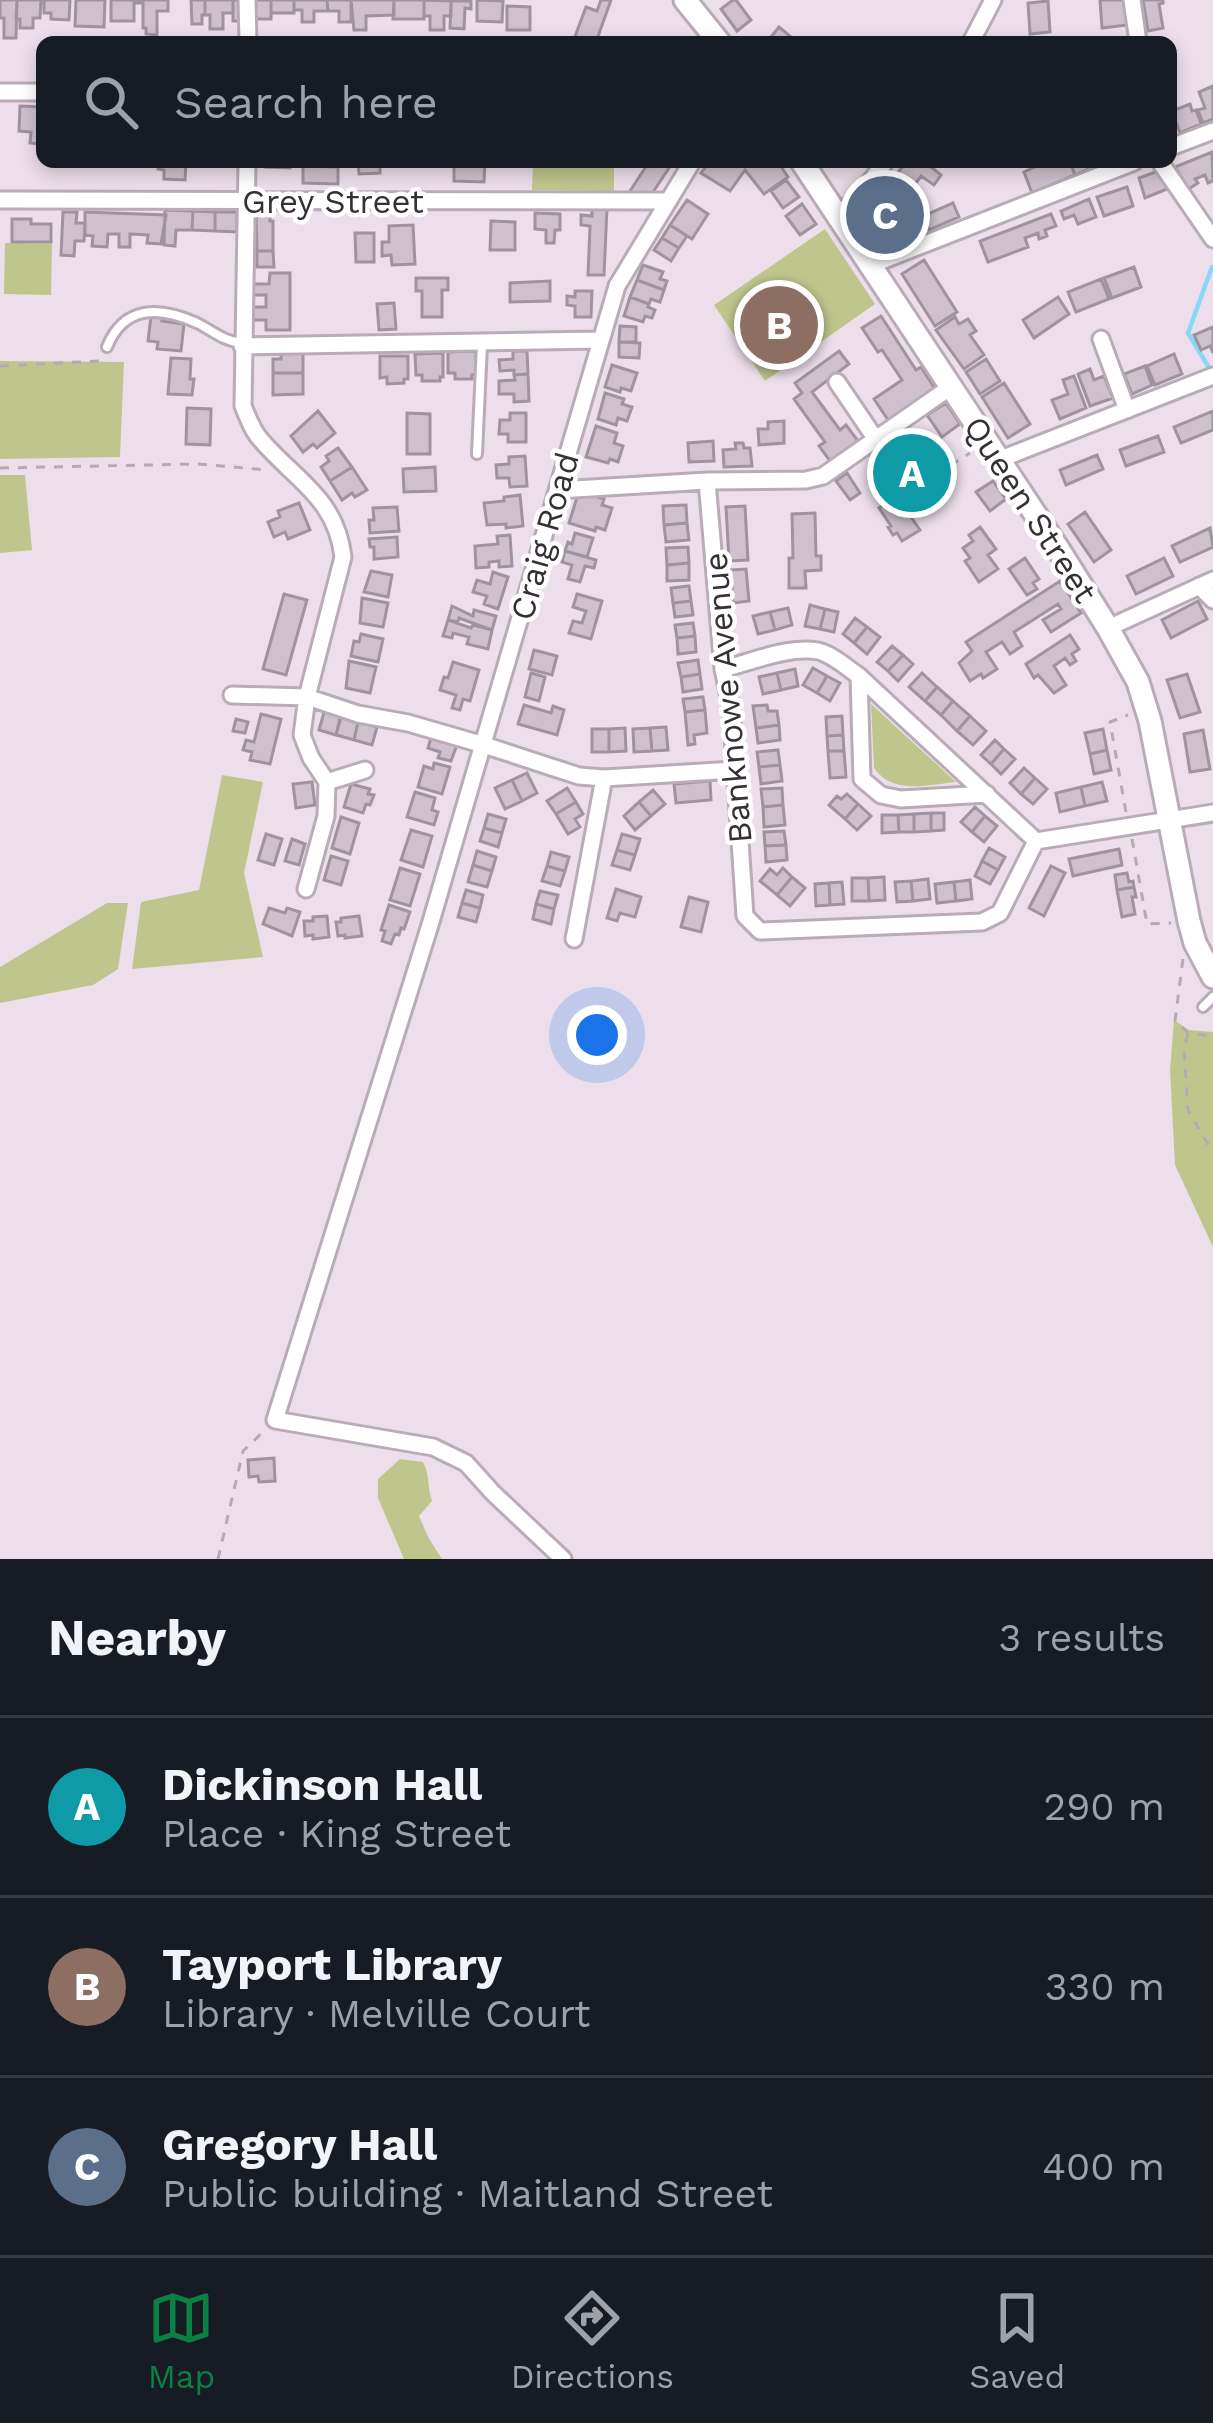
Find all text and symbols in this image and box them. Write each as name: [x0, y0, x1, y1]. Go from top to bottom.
search box: [36, 36, 1177, 168]
icon: search: [78, 69, 144, 135]
text: Search here: [174, 76, 438, 129]
pin: C: [846, 170, 924, 260]
street label: Grey Street: [242, 182, 424, 221]
pin: B: [740, 280, 818, 370]
street label: Queen Street: [956, 409, 1105, 610]
pin: A: [873, 428, 951, 518]
street label: Craig Road: [502, 448, 587, 624]
street label: Banknowe Avenue: [695, 551, 760, 845]
your location: [567, 1005, 627, 1065]
text: Nearby: [48, 1608, 226, 1667]
text: 3 results: [999, 1615, 1165, 1660]
text: Dickinson Hall: [162, 1758, 482, 1811]
text: A: [74, 1784, 100, 1829]
text: 290 m: [1043, 1784, 1165, 1829]
text: Place · King Street: [162, 1811, 511, 1856]
text: Tayport Library: [162, 1938, 502, 1991]
text: B: [74, 1964, 100, 2009]
text: 330 m: [1045, 1964, 1165, 2009]
text: Library · Melville Court: [162, 1991, 590, 2036]
text: Gregory Hall: [162, 2118, 437, 2171]
text: C: [74, 2144, 100, 2189]
text: 400 m: [1042, 2144, 1165, 2189]
text: Public building · Maitland Street: [162, 2171, 773, 2216]
tab: Map: [148, 2285, 215, 2396]
tab: Directions: [511, 2285, 674, 2396]
tab: Saved: [969, 2285, 1065, 2396]

